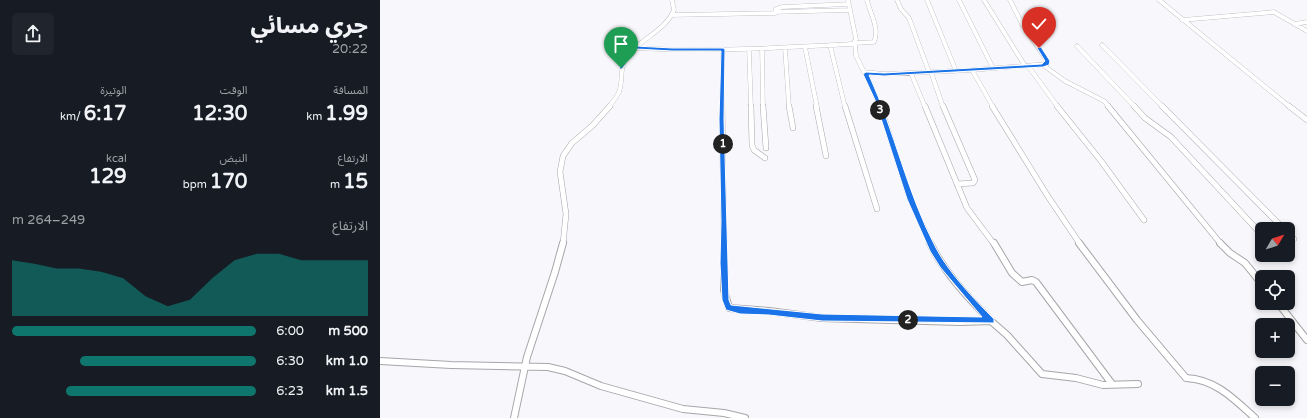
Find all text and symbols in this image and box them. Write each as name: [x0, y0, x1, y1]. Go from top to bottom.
pin: [1022, 7.0, 1056, 48]
button: share: [12, 13, 54, 55]
text: جري مسائي: [250, 13, 368, 39]
icon: check: [1028, 13, 1050, 35]
pin: [604, 27, 638, 68]
icon: arrive: [610, 33, 632, 55]
text: 20:22: [332, 41, 368, 57]
text: الوتيرة: [100, 84, 127, 97]
text: الوقت: [220, 84, 247, 97]
text: المسافة: [333, 84, 368, 97]
pin: 3: [870, 100, 890, 120]
text: 6:17: [84, 102, 127, 126]
text: 12:30: [192, 102, 247, 126]
text: 1.99: [325, 102, 368, 126]
text: 3: [877, 103, 883, 116]
text: /km: [60, 110, 84, 123]
text: km: [306, 110, 325, 123]
pin: 1: [713, 134, 733, 154]
text: 1: [720, 137, 726, 150]
text: kcal: [106, 152, 127, 165]
text: النبض: [219, 152, 247, 165]
text: الارتفاع: [338, 152, 368, 165]
text: 129: [89, 165, 127, 189]
text: 170: [210, 170, 247, 194]
text: 15: [343, 170, 368, 194]
text: bpm: [183, 178, 210, 191]
text: m: [330, 178, 343, 191]
text: 249–264 m: [12, 212, 85, 228]
text: الارتفاع: [332, 218, 368, 234]
north arrow: [1255, 222, 1295, 262]
map controls: [1255, 222, 1295, 406]
button: locate: [1255, 270, 1295, 310]
pin: 2: [898, 310, 918, 330]
text: 2: [905, 313, 911, 326]
button: +: [1255, 318, 1295, 358]
text: 6:00: [276, 323, 304, 339]
text: 500 m: [328, 323, 368, 339]
text: 6:30: [276, 353, 304, 369]
text: 1.0 km: [326, 353, 368, 369]
button: −: [1255, 366, 1295, 406]
text: 6:23: [276, 383, 304, 399]
text: 1.5 km: [326, 383, 368, 399]

